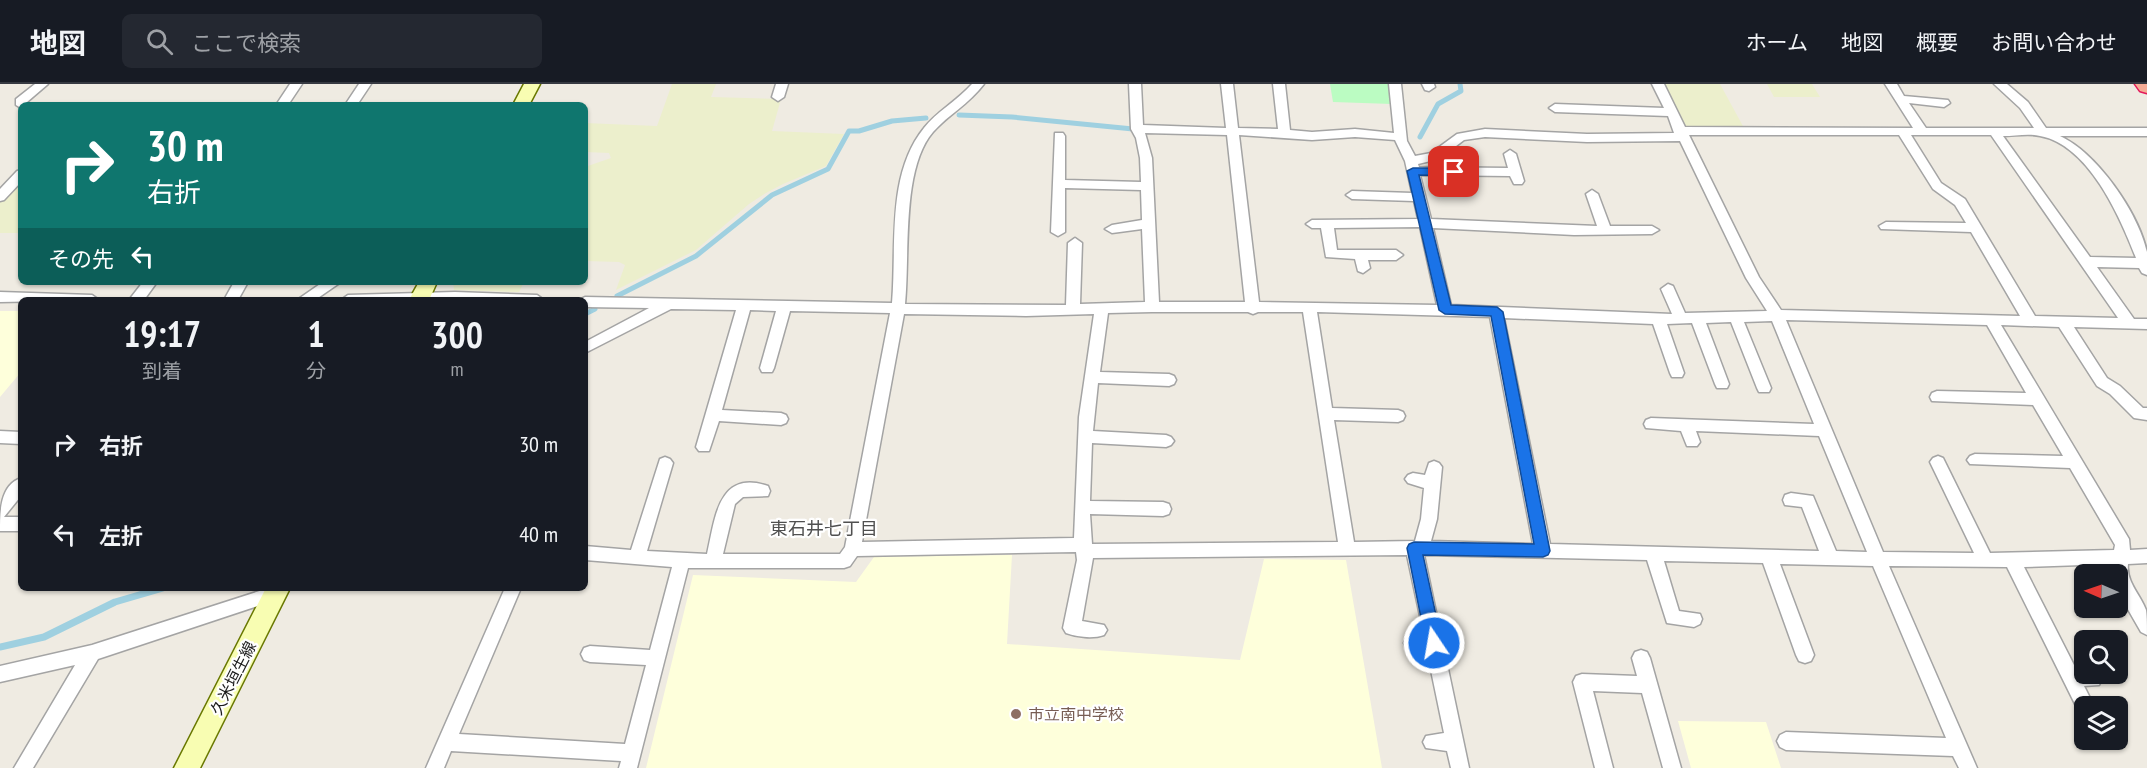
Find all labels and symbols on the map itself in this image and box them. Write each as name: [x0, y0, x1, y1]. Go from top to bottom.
pin: [1428, 146, 1479, 197]
district label: 東石井七丁目: [770, 517, 878, 540]
north arrow: [2074, 564, 2128, 618]
position arrow: [1402, 611, 1466, 675]
street label: 久米垣生線: [206, 638, 260, 718]
place label: 市立南中学校: [1028, 704, 1124, 724]
marker: 市立南中学校: [1009, 707, 1023, 721]

